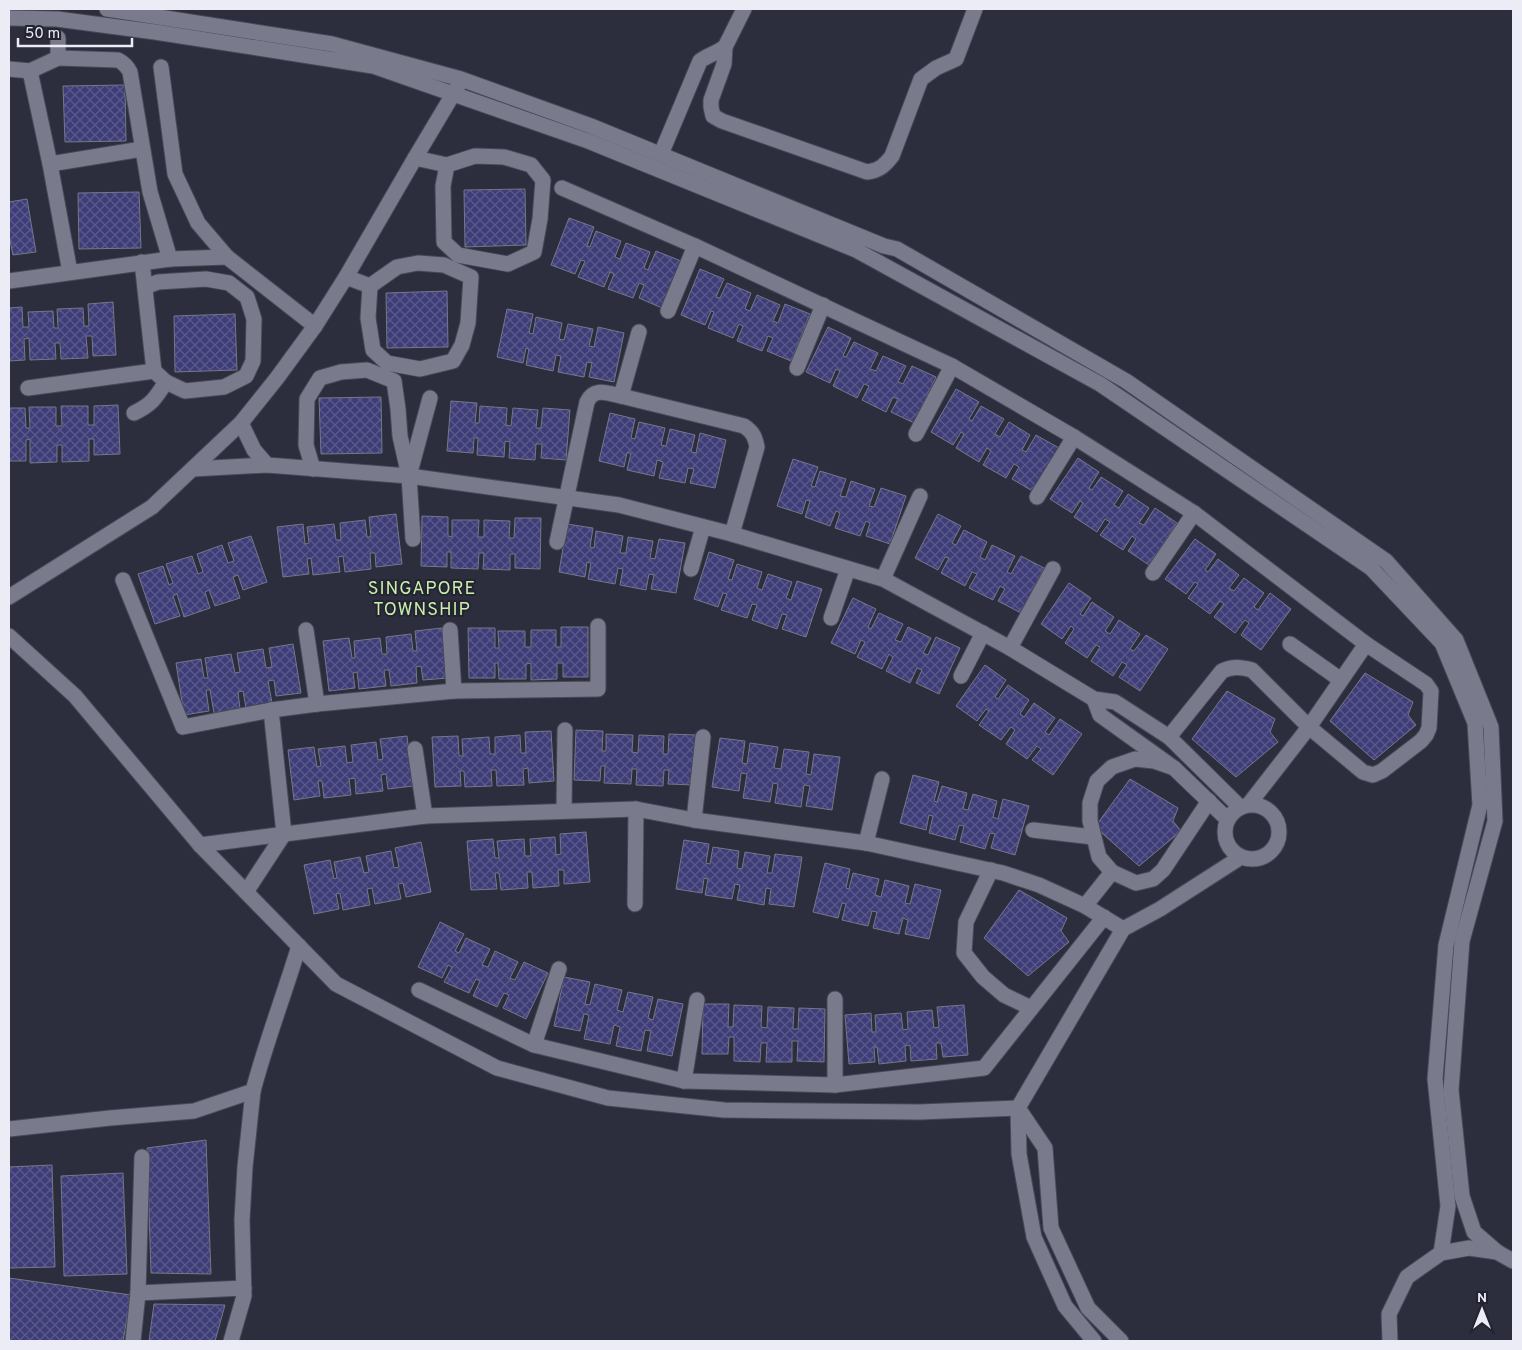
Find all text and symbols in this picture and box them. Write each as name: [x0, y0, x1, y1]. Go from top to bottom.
scale bar: [18, 15, 131, 47]
text: 50 m: [25, 25, 60, 44]
district label: SINGAPORE TOWNSHIP: [368, 578, 476, 622]
north arrow: [1457, 1285, 1507, 1335]
text: N: [1477, 1290, 1487, 1307]

